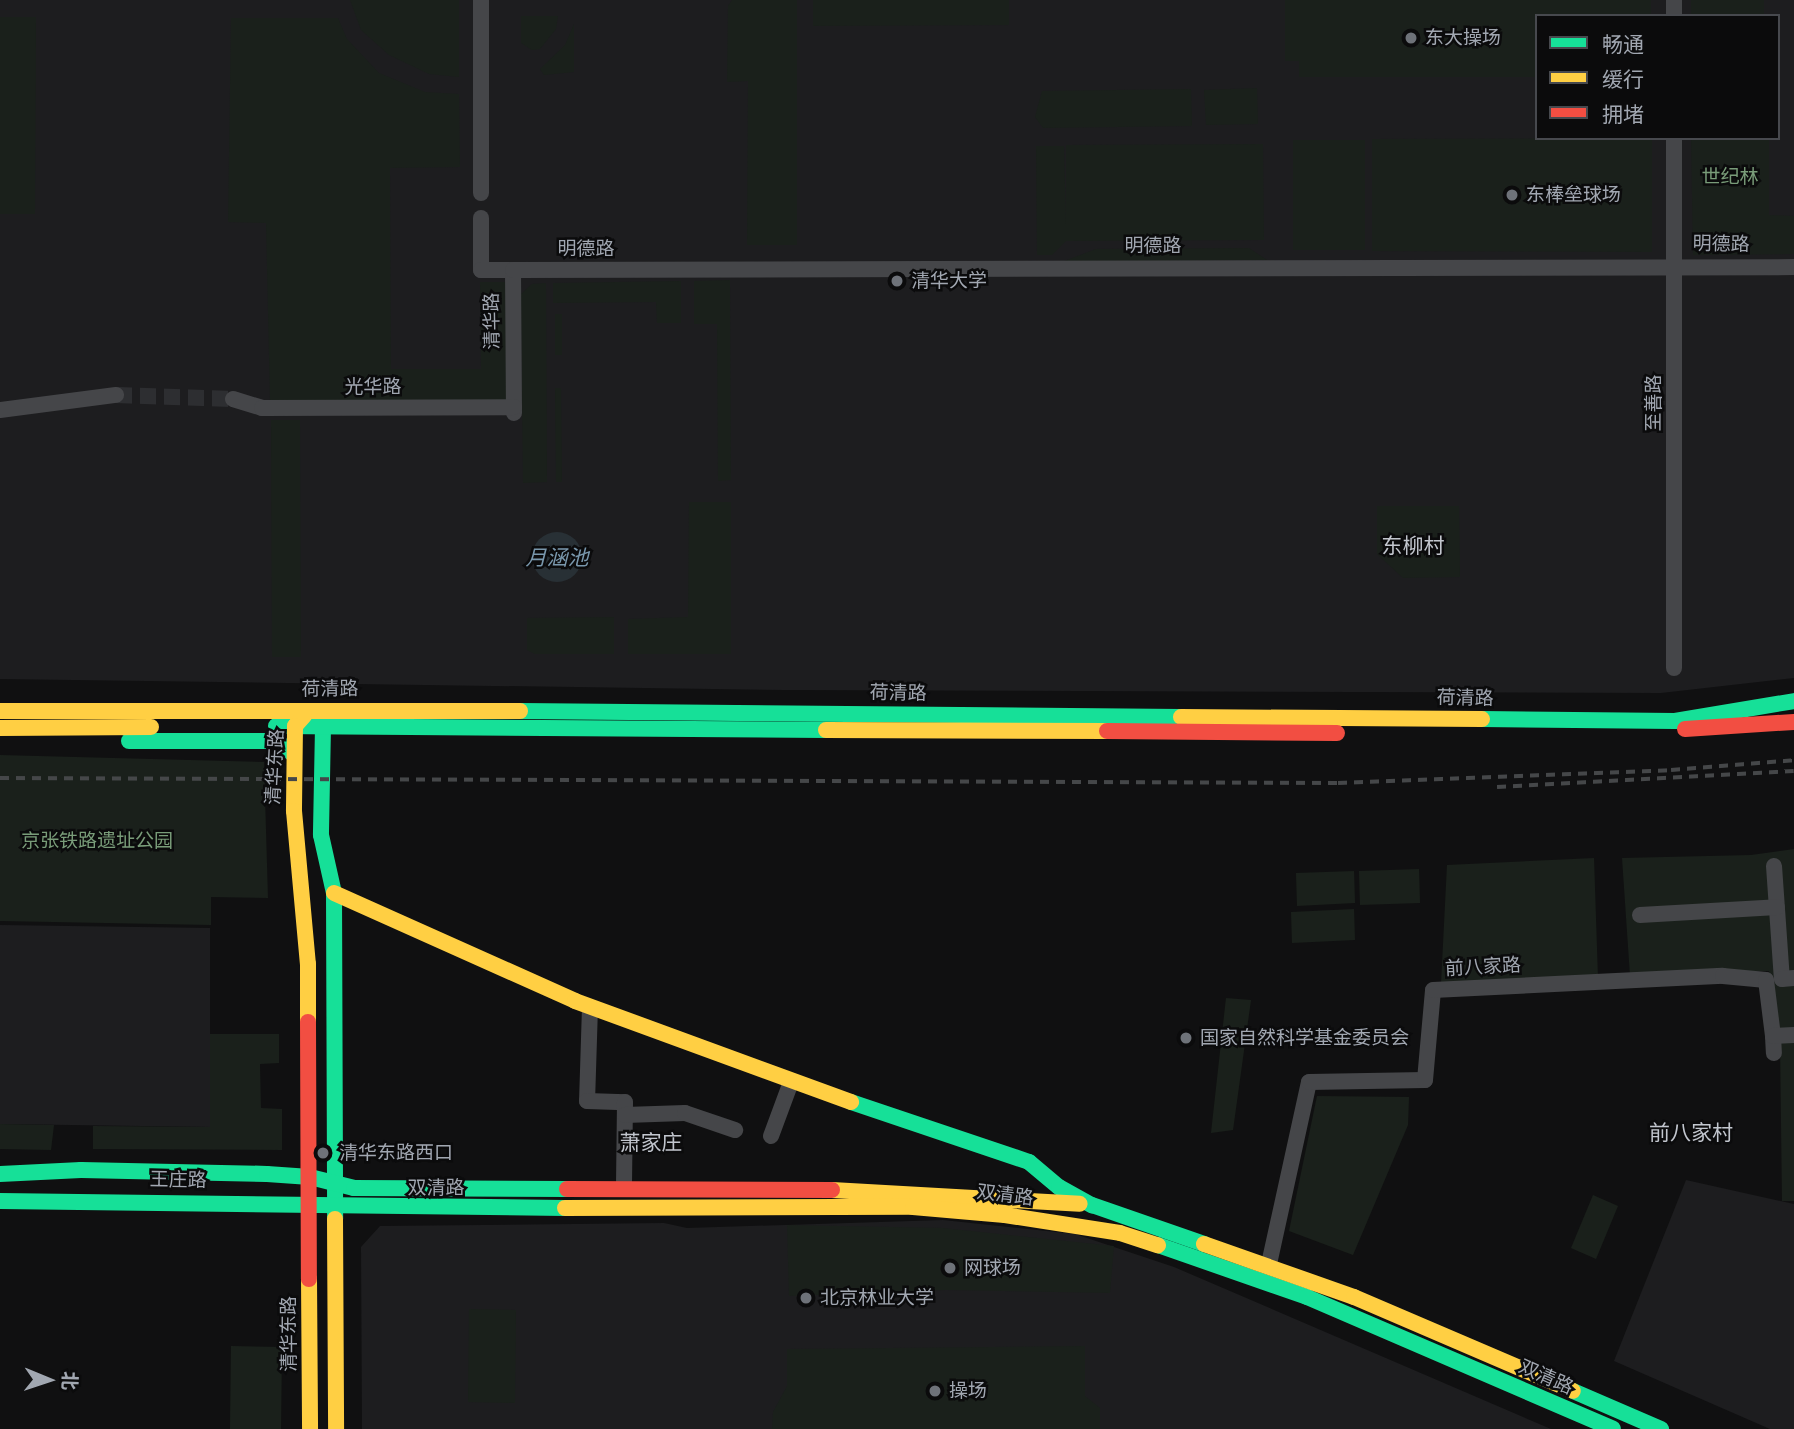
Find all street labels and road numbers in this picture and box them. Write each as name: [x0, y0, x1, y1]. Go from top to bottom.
street label: 明德路: [1692, 232, 1750, 256]
street label: 明德路: [1125, 235, 1181, 257]
street label: 明德路: [558, 238, 614, 260]
street label: 清华路: [480, 292, 504, 350]
street label: 至善路: [1643, 375, 1665, 431]
street label: 光华路: [345, 376, 401, 398]
street label: 荷清路: [301, 677, 359, 701]
street label: 荷清路: [869, 681, 927, 705]
street label: 荷清路: [1436, 686, 1494, 710]
street label: 清华东路: [262, 728, 288, 806]
street label: 前八家路: [1444, 954, 1522, 980]
street label: 王庄路: [149, 1168, 207, 1192]
street label: 双清路: [408, 1177, 464, 1199]
street label: 双清路: [975, 1180, 1035, 1210]
street label: 清华东路: [278, 1296, 300, 1372]
street label: 双清路: [1515, 1355, 1577, 1399]

